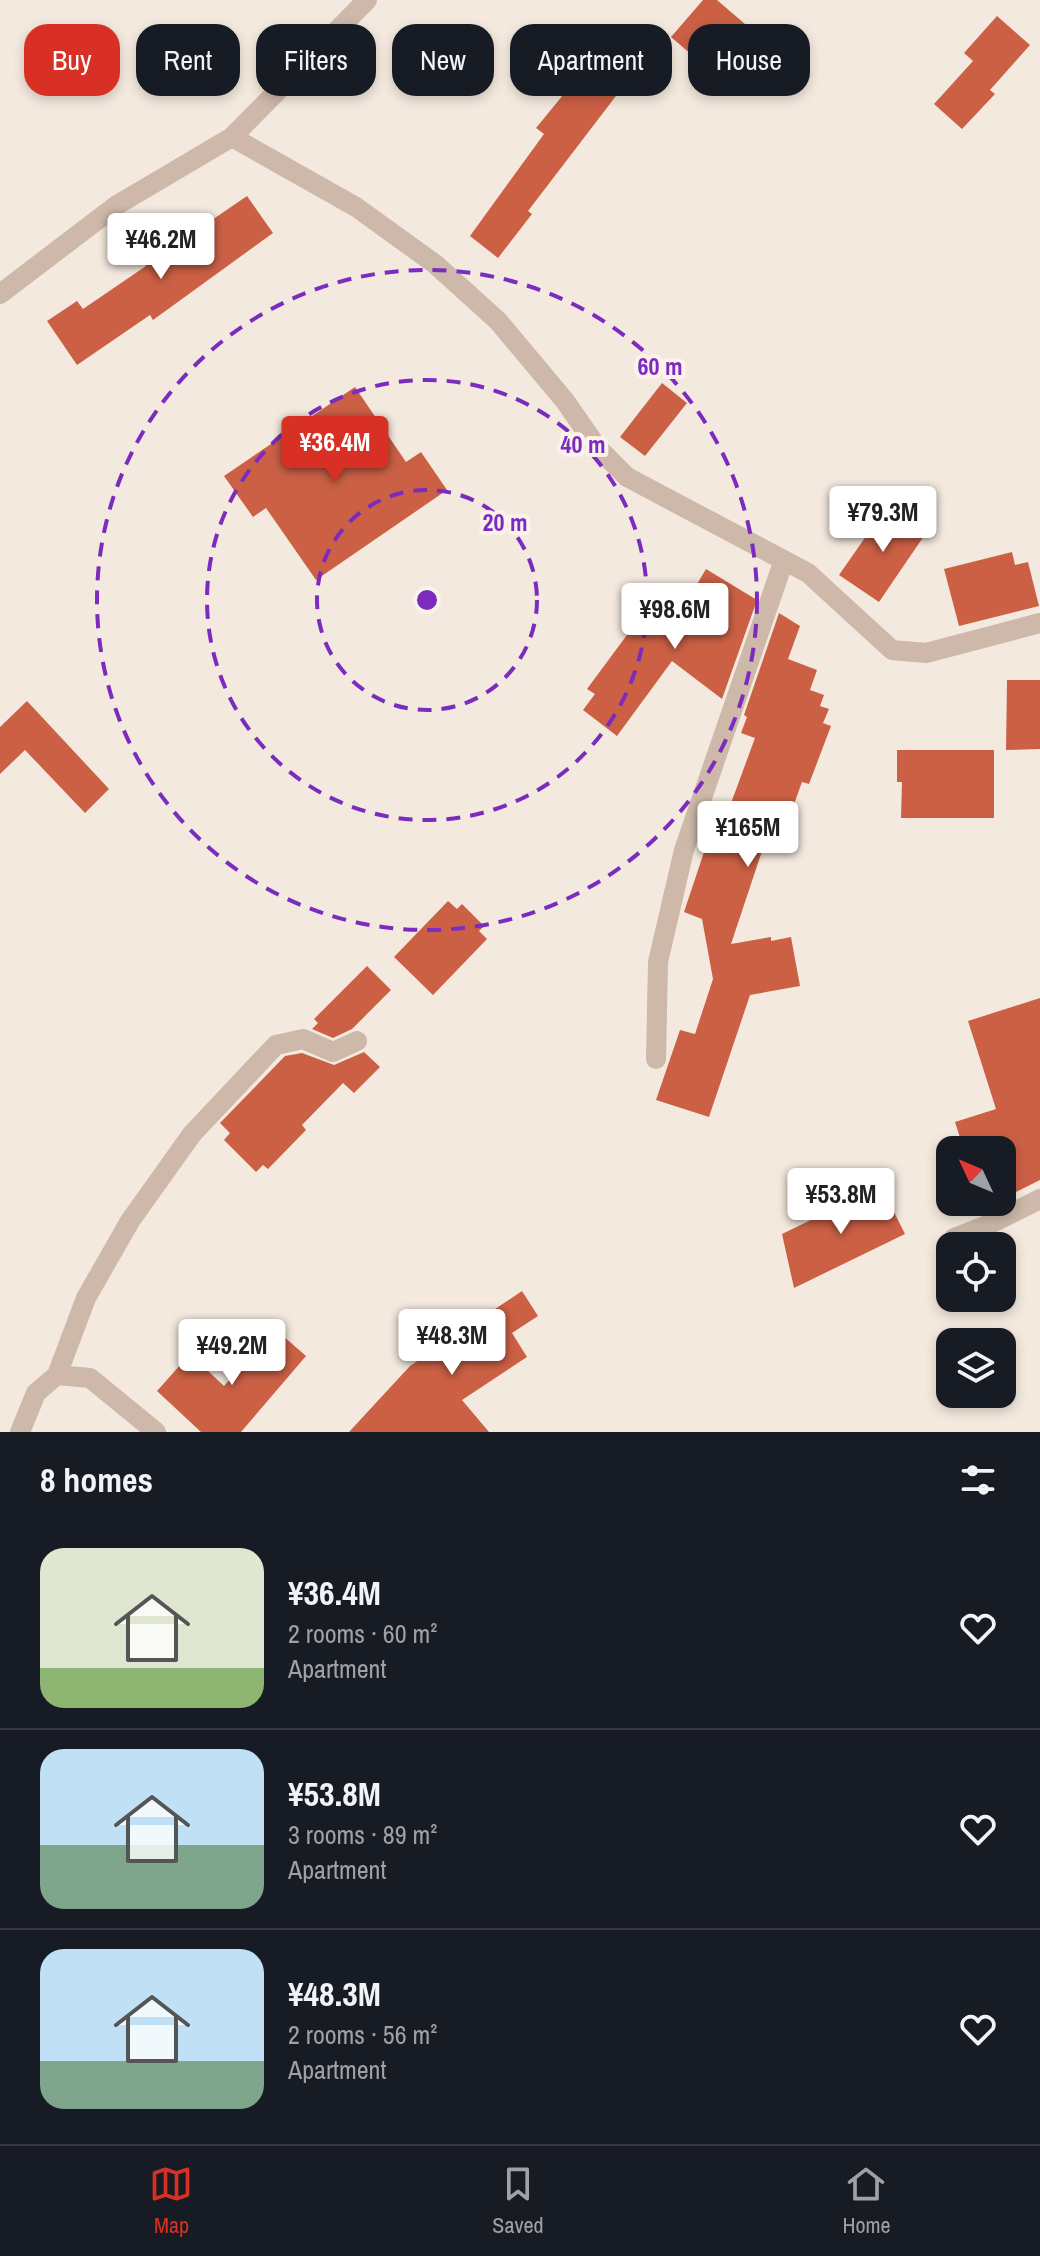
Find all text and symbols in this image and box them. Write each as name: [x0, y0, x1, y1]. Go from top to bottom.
chip: Buy: [24, 24, 120, 96]
chip: Rent: [136, 24, 240, 96]
chip: Filters: [256, 24, 376, 96]
chip: New: [392, 24, 494, 96]
chip: Apartment: [510, 24, 672, 96]
chip: House: [688, 24, 810, 96]
pin: ¥46.2M: [96, 213, 226, 281]
text: ¥46.2M: [125, 221, 197, 256]
text: 60 m: [638, 350, 682, 382]
pin: ¥36.4M: [270, 416, 400, 484]
text: ¥36.4M: [299, 424, 371, 459]
text: 40 m: [561, 428, 605, 460]
pin: ¥79.3M: [818, 486, 948, 554]
text: ¥79.3M: [847, 494, 919, 529]
text: 20 m: [483, 506, 527, 538]
pin: ¥98.6M: [610, 583, 740, 651]
centre of rings: [413, 586, 441, 614]
text: ¥98.6M: [639, 591, 711, 626]
pin: ¥165M: [692, 801, 804, 869]
text: ¥165M: [715, 809, 781, 844]
north arrow: [936, 1136, 1016, 1216]
map controls: [936, 1136, 1016, 1408]
pin: ¥53.8M: [776, 1168, 906, 1236]
text: ¥53.8M: [805, 1176, 877, 1211]
button: locate: [936, 1232, 1016, 1312]
pin: ¥48.3M: [387, 1309, 517, 1377]
text: ¥48.3M: [416, 1317, 488, 1352]
pin: ¥49.2M: [167, 1319, 297, 1387]
text: ¥49.2M: [196, 1327, 268, 1362]
button: layers: [936, 1328, 1016, 1408]
text: 8 homes: [40, 1457, 153, 1503]
icon: filters: [956, 1458, 1000, 1502]
text: ¥36.4M: [288, 1570, 381, 1616]
icon: home: [104, 1580, 200, 1676]
icon: heart: [956, 1606, 1000, 1650]
text: 2 rooms · 60 m²: [288, 1616, 437, 1651]
text: Apartment: [288, 1651, 386, 1686]
text: ¥53.8M: [288, 1771, 381, 1817]
icon: home: [104, 1781, 200, 1877]
icon: heart: [956, 1807, 1000, 1851]
text: 3 rooms · 89 m²: [288, 1817, 437, 1852]
text: Apartment: [288, 1852, 386, 1887]
text: ¥48.3M: [288, 1971, 381, 2017]
icon: home: [104, 1981, 200, 2077]
icon: heart: [956, 2007, 1000, 2051]
text: 2 rooms · 56 m²: [288, 2017, 437, 2052]
text: Apartment: [288, 2052, 386, 2087]
tab: Map: [149, 2162, 193, 2240]
tab: Saved: [492, 2162, 544, 2240]
tab: Home: [842, 2162, 891, 2240]

